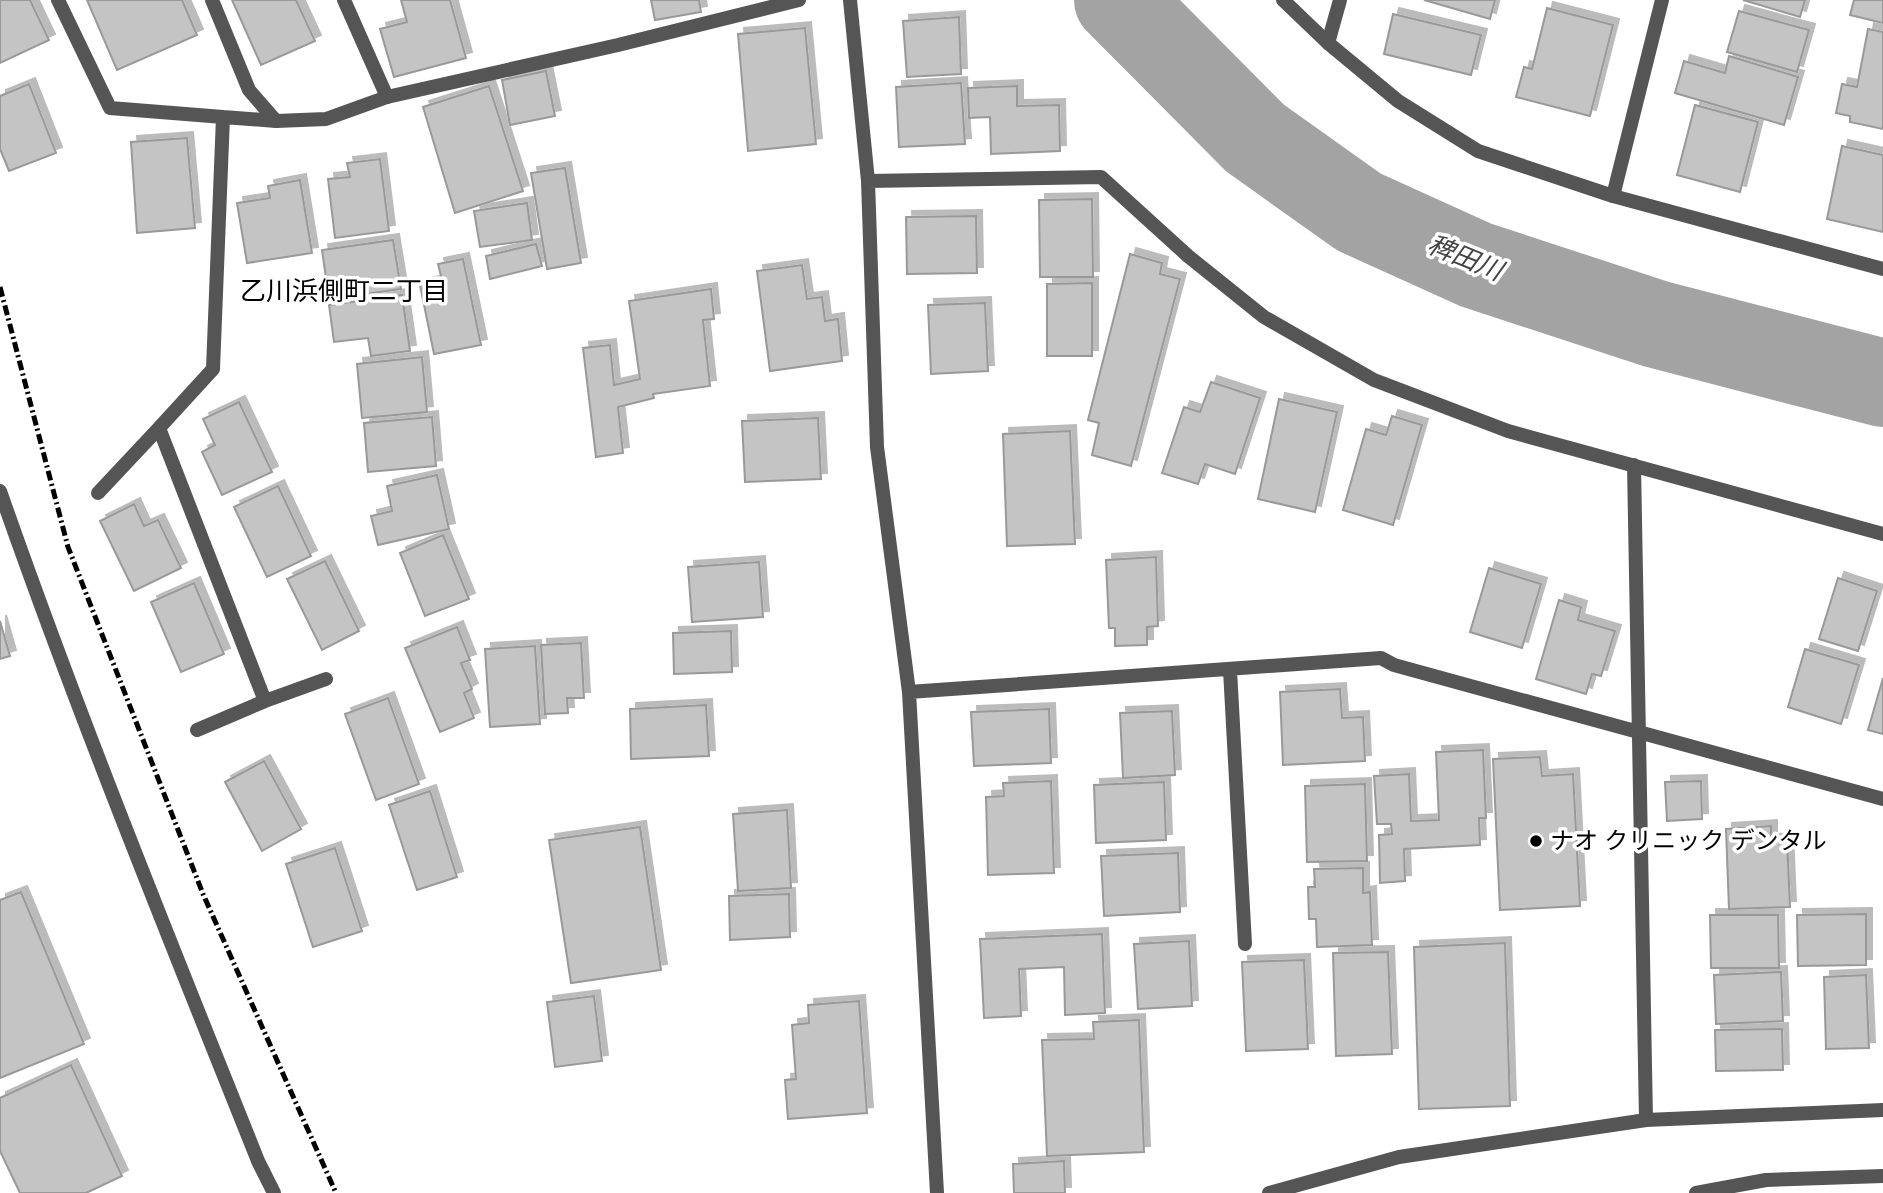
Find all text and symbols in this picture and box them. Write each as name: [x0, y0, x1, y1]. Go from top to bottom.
water label: 稗田川: [1423, 229, 1510, 288]
district label: 乙川浜側町二丁目: [240, 276, 448, 307]
place label: ナオ クリニック デンタル: [1550, 827, 1826, 856]
marker: ナオ クリニック デンタル: [1528, 833, 1544, 849]

